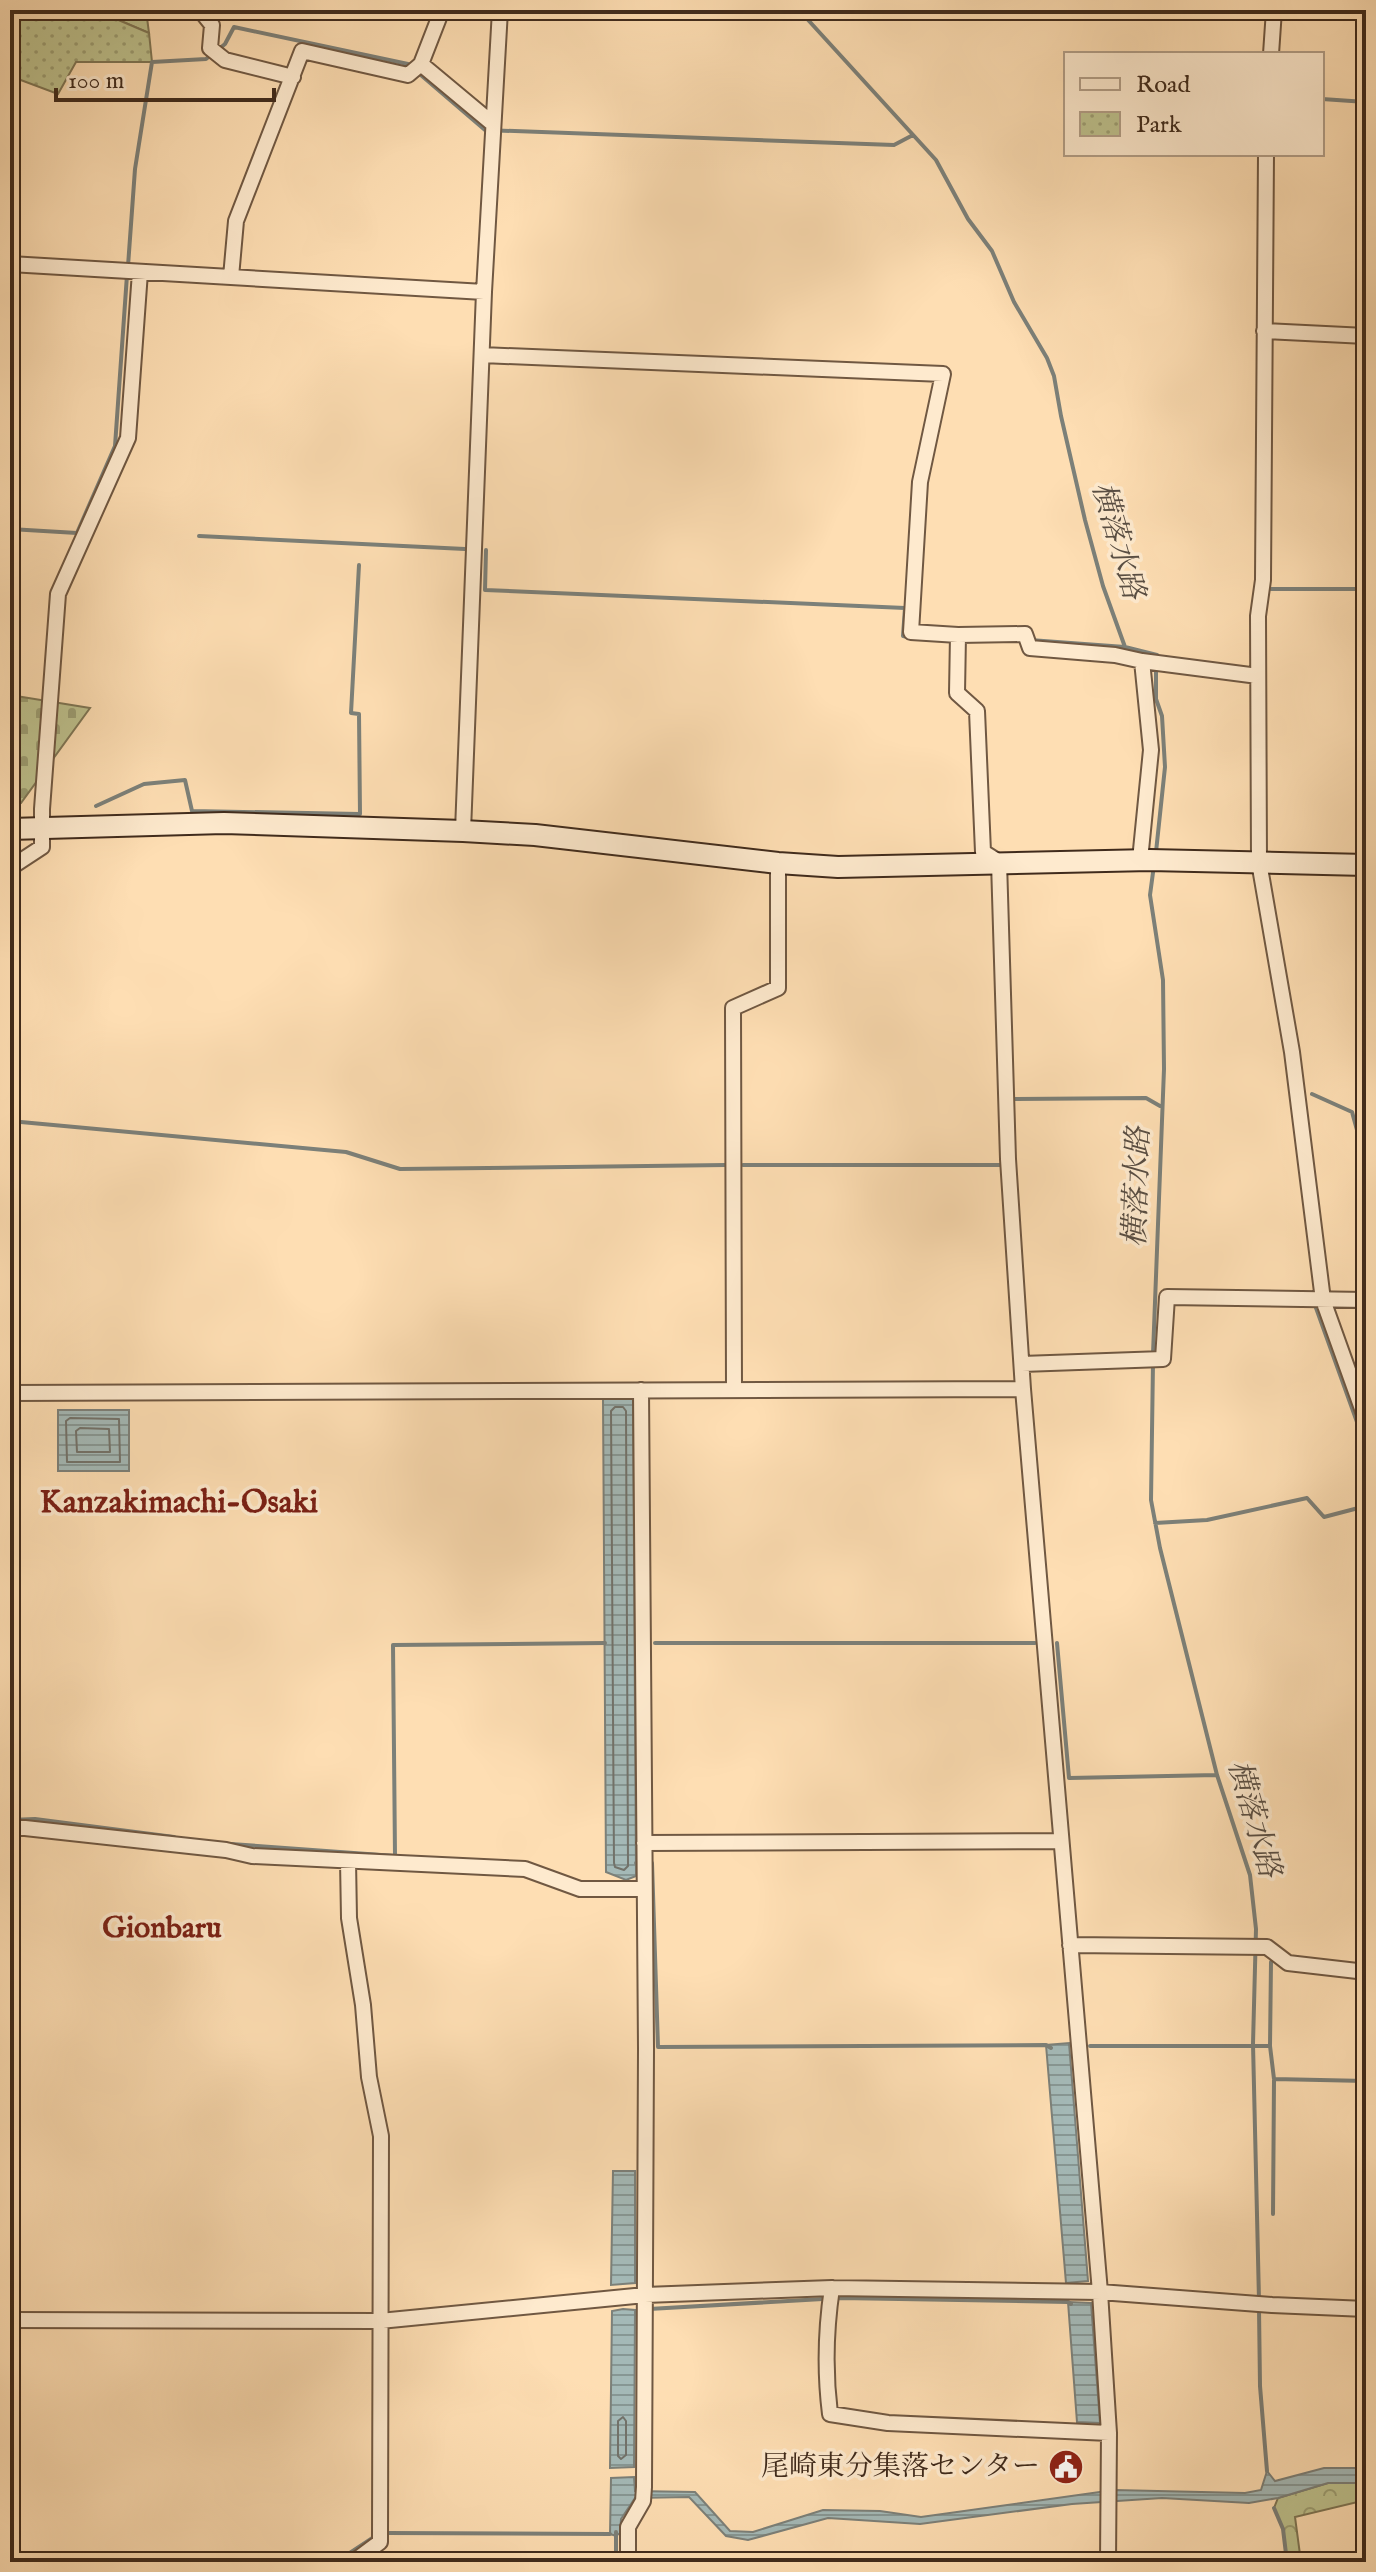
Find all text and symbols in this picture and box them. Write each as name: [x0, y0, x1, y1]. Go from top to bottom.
scale bar: [56, 52, 274, 102]
legend: [1064, 52, 1324, 156]
text: 100 m: [68, 66, 124, 97]
text: Road: [1136, 70, 1190, 101]
text: Park: [1136, 110, 1182, 141]
water label: 横落水路: [1082, 478, 1152, 606]
water label: 横落水路: [1117, 1124, 1159, 1248]
district label: Kanzakimachi-Osaki: [40, 1483, 319, 1524]
water label: 横落水路: [1218, 1756, 1288, 1884]
district label: Gionbaru: [102, 1910, 222, 1948]
public building icon: 尾崎東分集落センター: [1047, 2448, 1085, 2486]
place label: 尾崎東分集落センター: [761, 2450, 1040, 2485]

